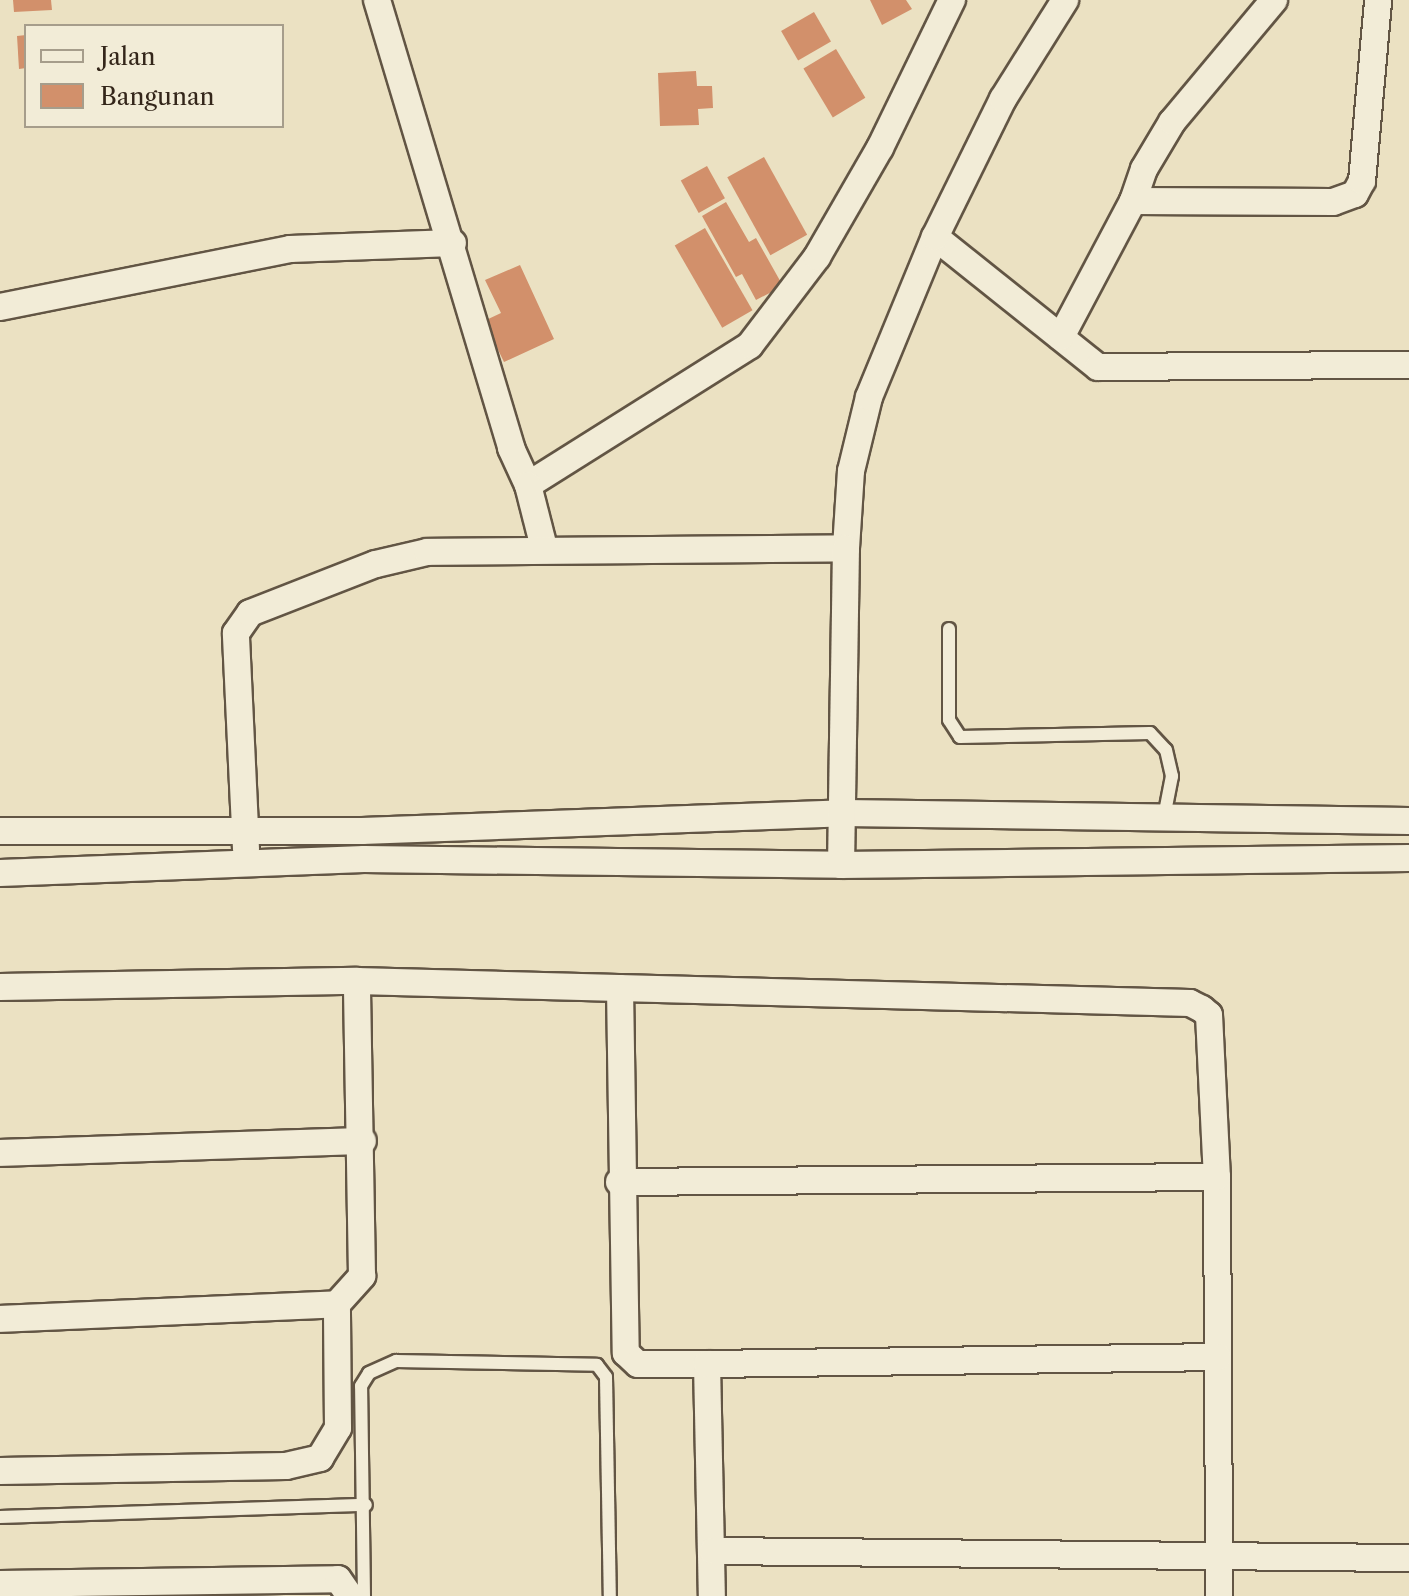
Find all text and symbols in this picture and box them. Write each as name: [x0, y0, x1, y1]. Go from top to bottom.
legend: [24, 24, 284, 128]
text: Jalan: [100, 42, 156, 71]
text: Bangunan: [100, 82, 215, 111]

